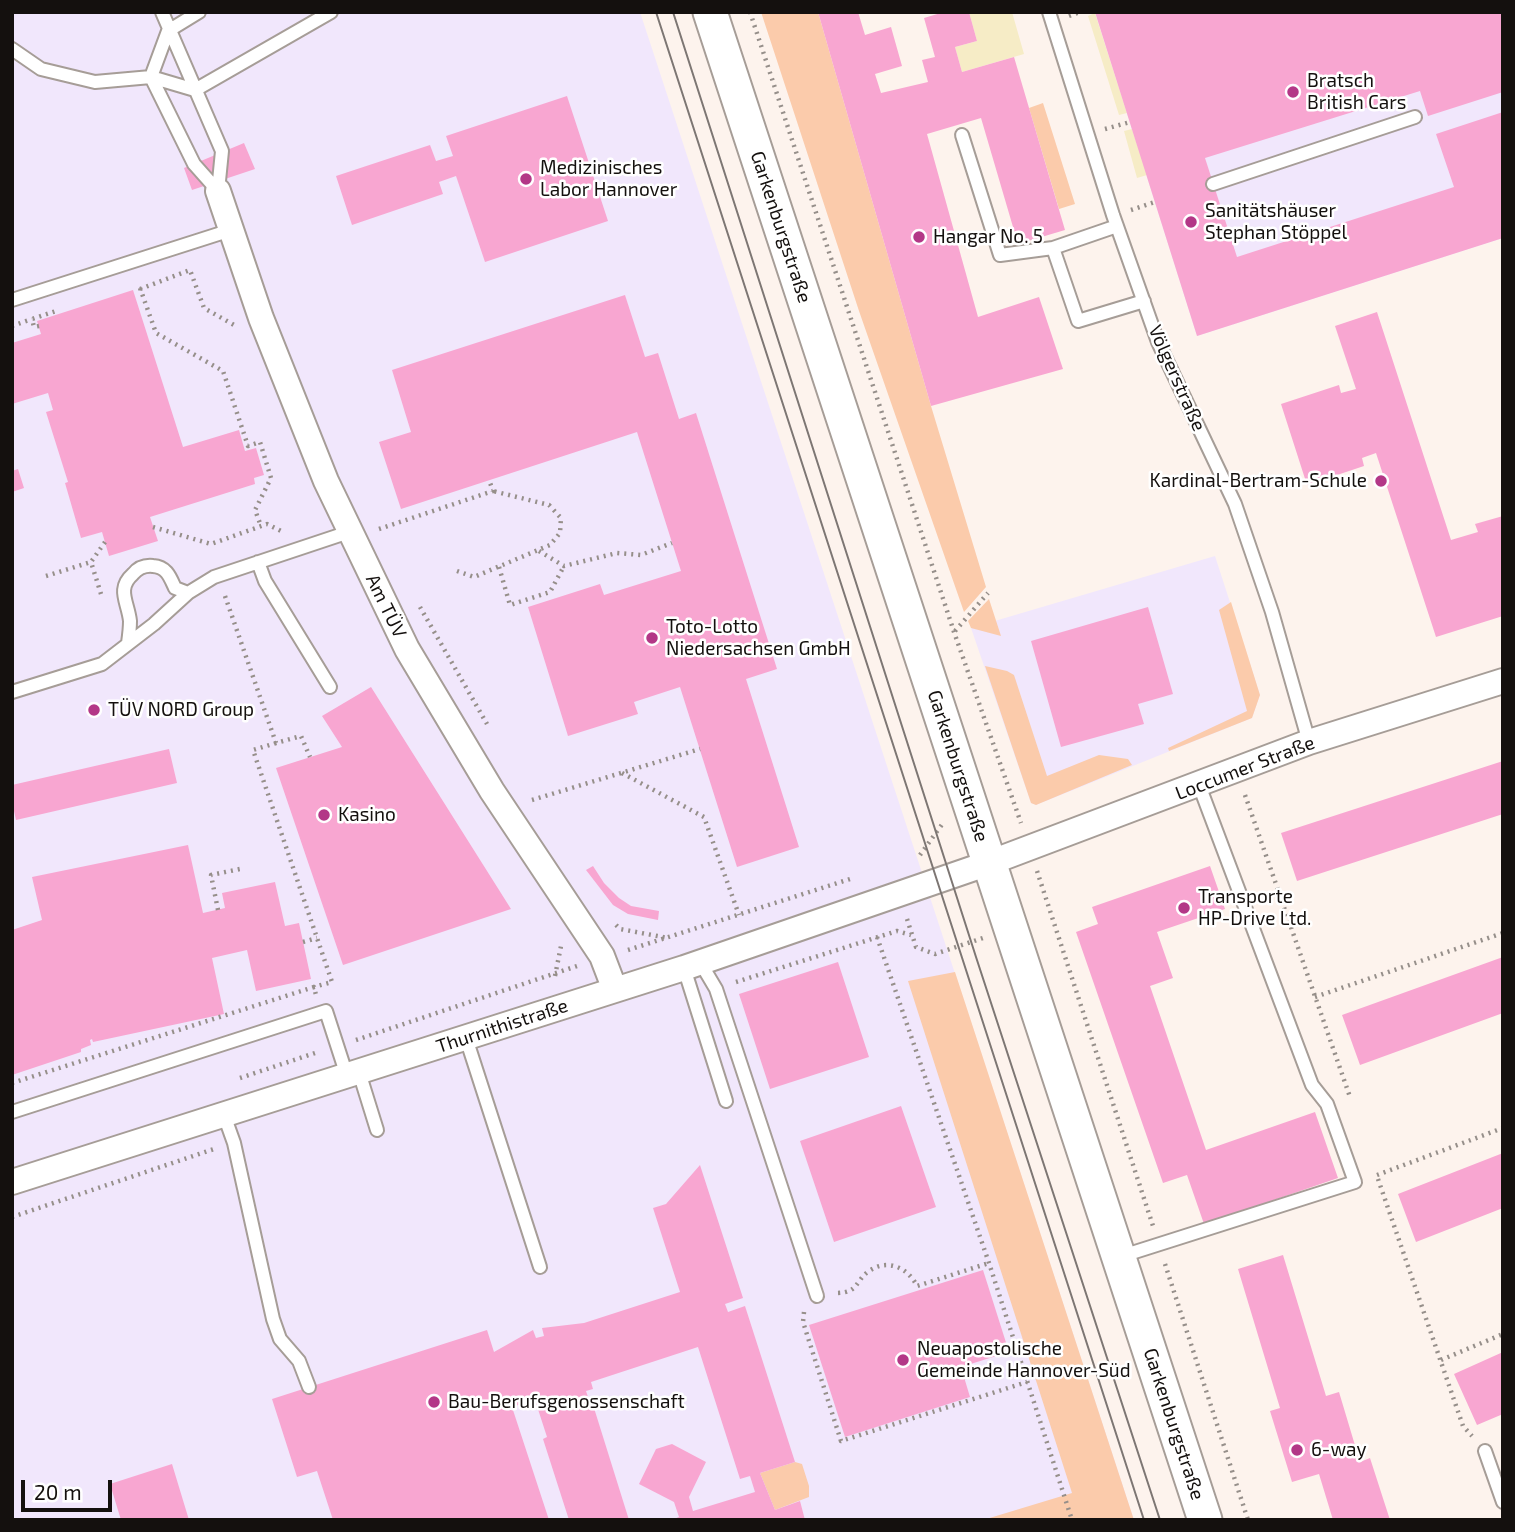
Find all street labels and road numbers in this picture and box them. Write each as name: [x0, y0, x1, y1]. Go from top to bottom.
street label: Garkenburgstraße: [746, 148, 816, 306]
street label: Völgerstraße: [1143, 321, 1211, 435]
street label: Am TÜV: [361, 570, 411, 642]
street label: Garkenburgstraße: [923, 687, 993, 845]
street label: Loccumer Straße: [1172, 731, 1318, 805]
street label: Thurnithistraße: [433, 994, 571, 1058]
street label: Garkenburgstraße: [1139, 1345, 1209, 1503]

